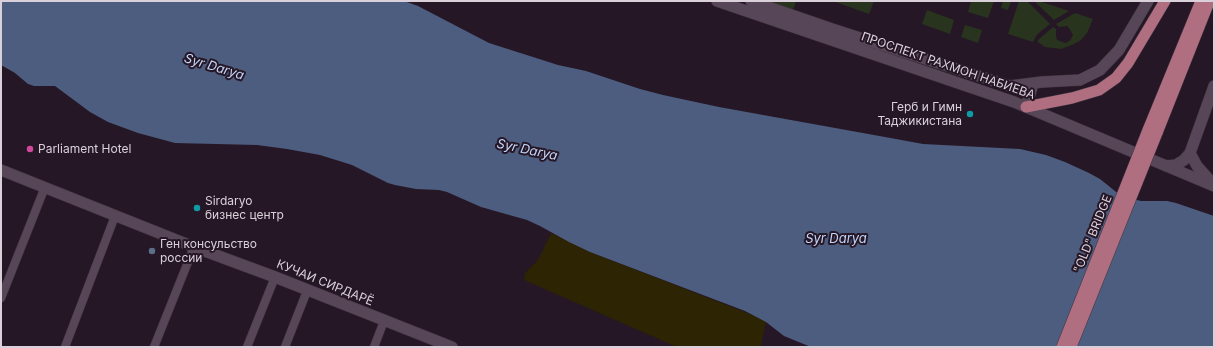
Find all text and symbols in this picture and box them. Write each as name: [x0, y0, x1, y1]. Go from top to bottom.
street label: ПРОСПЕКТ РАХМОН НАБИЕВА: [859, 29, 1037, 103]
water label: Syr Darya: [182, 51, 246, 83]
place label: Герб и Гимн Таджикистана: [877, 100, 962, 128]
marker: Герб и Гимн Таджикистана: [965, 109, 975, 119]
water label: Syr Darya: [495, 136, 559, 164]
place label: Parliament Hotel: [38, 142, 131, 156]
marker: Parliament Hotel: [25, 144, 35, 154]
street label: "OLD" BRIDGE: [1071, 193, 1115, 275]
place label: Sirdaryo бизнес центр: [205, 194, 284, 222]
marker: Sirdaryo бизнес центр: [192, 203, 202, 213]
water label: Syr Darya: [805, 231, 867, 247]
place label: Ген консульство россии: [160, 237, 257, 265]
marker: Ген консульство россии: [147, 246, 157, 256]
street label: КУЧАИ СИРДАРЁ: [274, 257, 376, 309]

